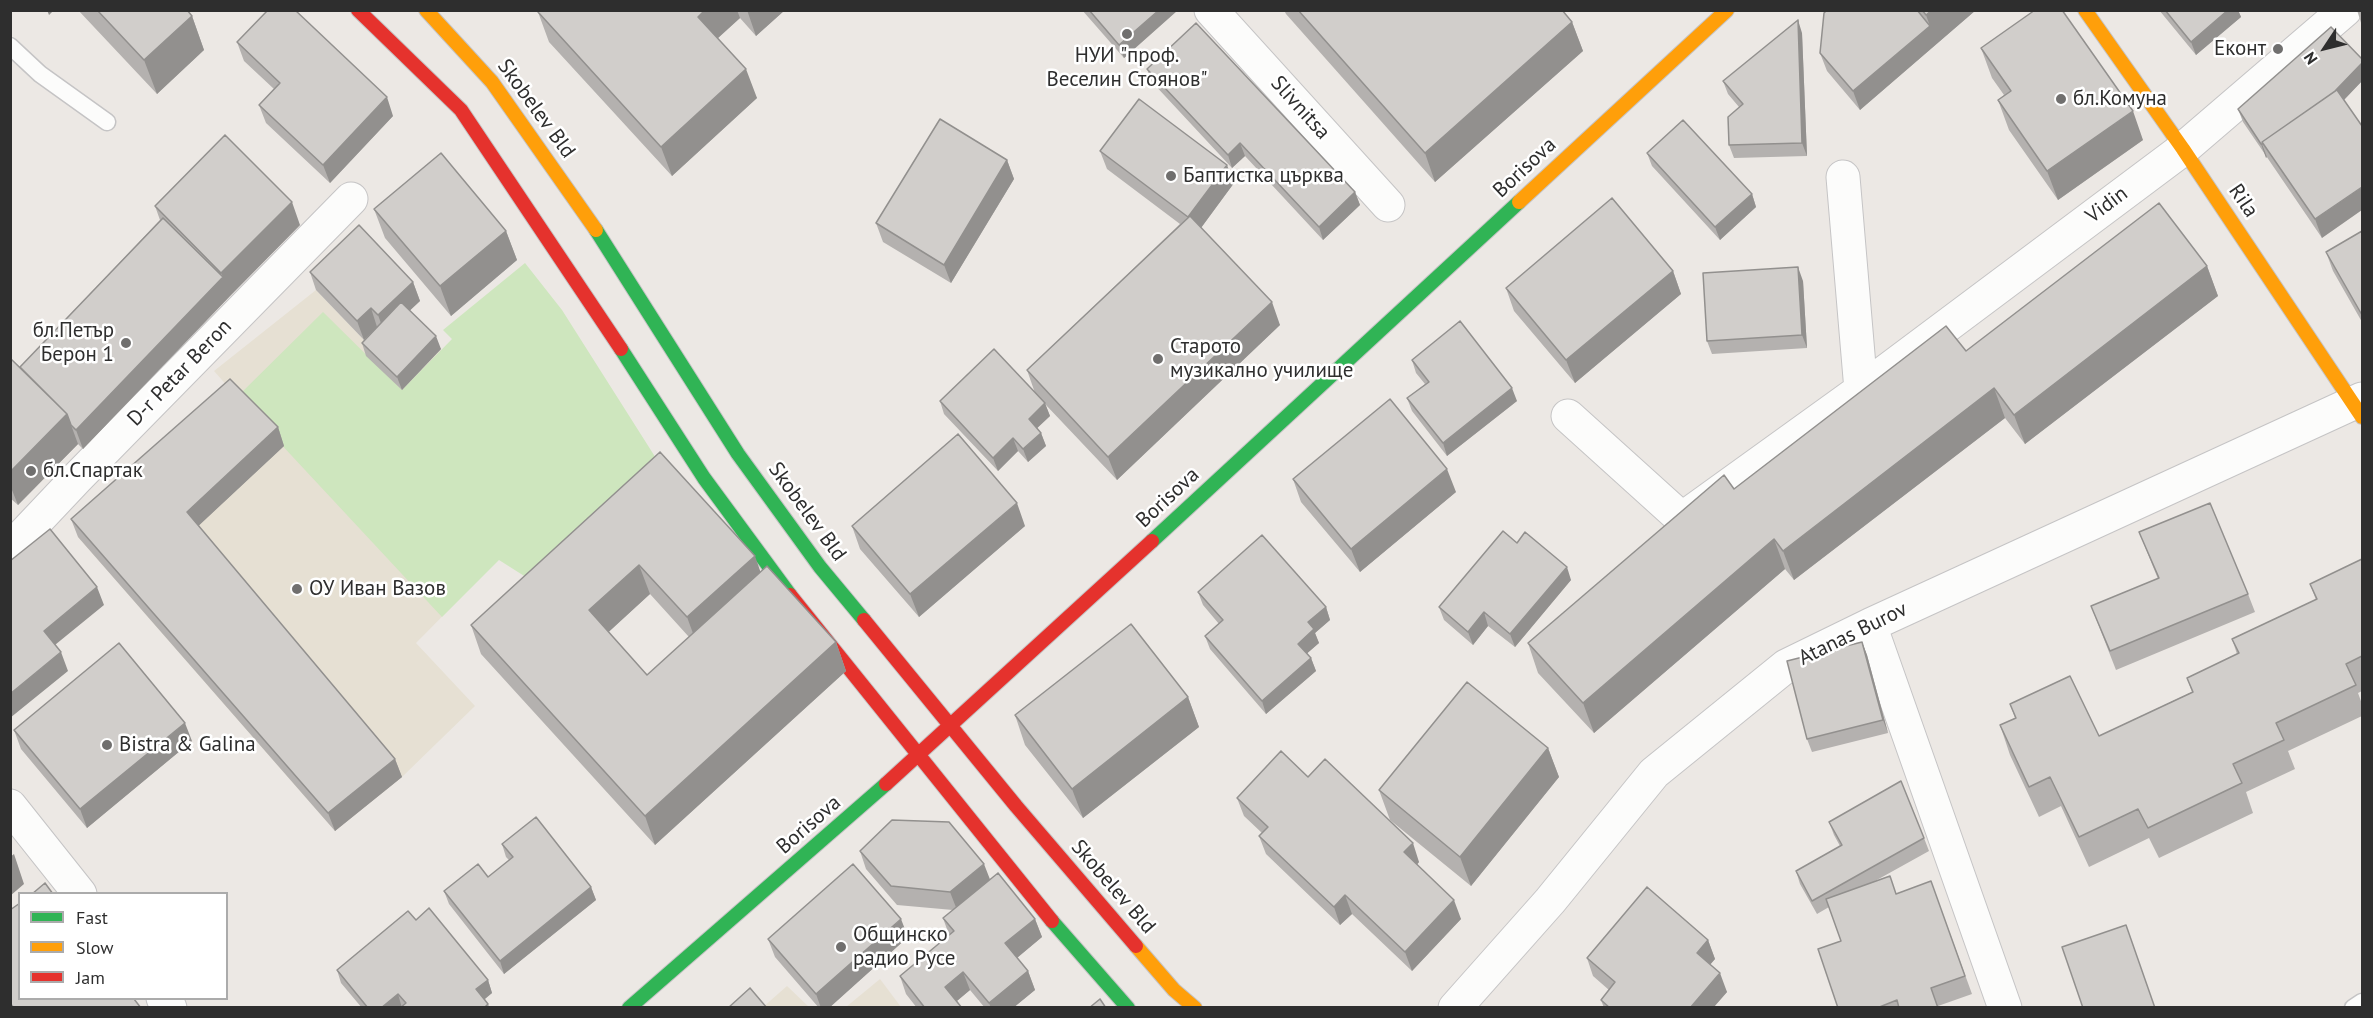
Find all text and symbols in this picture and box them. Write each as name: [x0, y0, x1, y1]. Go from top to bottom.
north arrow: [2295, 18, 2355, 78]
marker: НУИ "проф. Веселин Стоянов": [1120, 27, 1134, 41]
place label: Еконт: [2214, 36, 2266, 62]
marker: Еконт: [2271, 42, 2285, 56]
place label: НУИ "проф. Веселин Стоянов": [1047, 43, 1207, 93]
text: N: [2299, 48, 2321, 68]
street label: Skobelev Bld: [492, 55, 580, 163]
street label: Slivnitsa: [1265, 71, 1335, 145]
place label: бл.Комуна: [2073, 86, 2167, 112]
marker: бл.Комуна: [2054, 92, 2068, 106]
street label: Borisova: [1488, 133, 1562, 203]
place label: Баптистка църква: [1183, 163, 1344, 189]
marker: Баптистка църква: [1164, 169, 1178, 183]
street label: Rila: [2223, 180, 2263, 222]
street label: Vidin: [2081, 181, 2133, 229]
street label: D-r Petar Beron: [123, 314, 237, 432]
place label: бл.Петър Берон 1: [33, 318, 114, 368]
place label: Старото музикално училище: [1170, 334, 1353, 384]
marker: бл.Петър Берон 1: [119, 336, 133, 350]
marker: Старото музикално училище: [1151, 352, 1165, 366]
place label: бл.Спартак: [43, 458, 143, 484]
street label: Skobelev Bld: [763, 458, 851, 566]
street label: Borisova: [1131, 463, 1205, 533]
marker: бл.Спартак: [24, 464, 38, 478]
place label: ОУ Иван Вазов: [309, 576, 446, 602]
marker: ОУ Иван Вазов: [290, 582, 304, 596]
street label: Atanas Burov: [1795, 597, 1911, 671]
place label: Bistra & Galina: [119, 732, 256, 758]
marker: Bistra & Galina: [100, 738, 114, 752]
street label: Borisova: [772, 790, 846, 860]
street label: Skobelev Bld: [1065, 835, 1161, 939]
legend: [18, 892, 228, 1000]
text: Fast: [76, 906, 108, 929]
place label: Общинско радио Русе: [853, 922, 956, 972]
text: Slow: [76, 936, 114, 959]
marker: Общинско радио Русе: [834, 940, 848, 954]
text: Jam: [76, 966, 105, 989]

